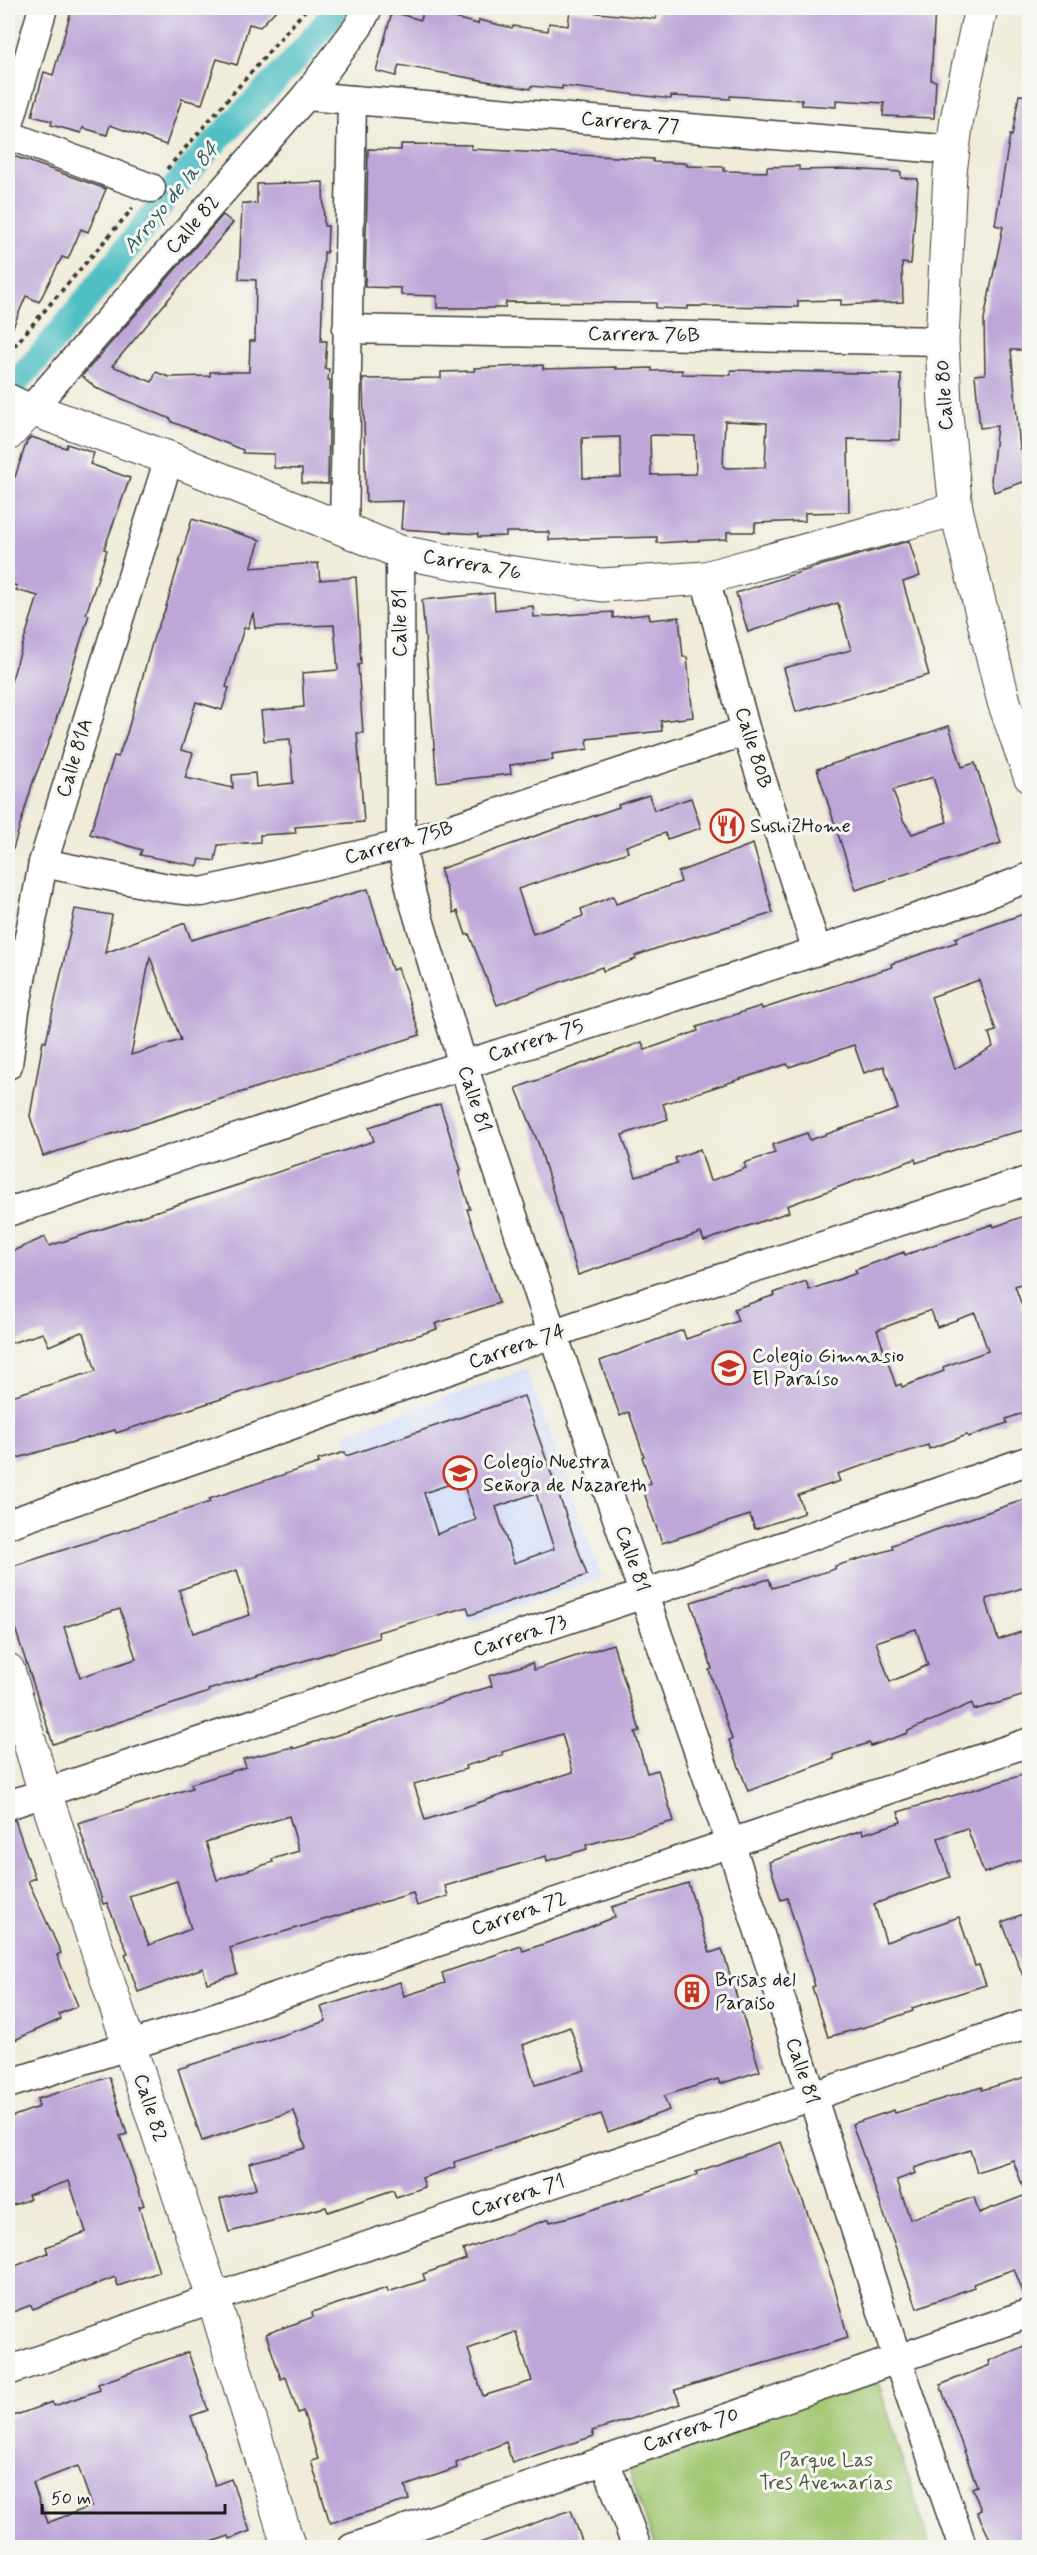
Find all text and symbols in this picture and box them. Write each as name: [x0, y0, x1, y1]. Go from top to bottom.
street label: Carrera 77: [580, 105, 680, 141]
water label: Arroyo de la 84: [116, 136, 226, 259]
street label: Calle 82: [160, 190, 226, 260]
street label: Carrera 76B: [588, 321, 700, 349]
street label: Calle 80: [930, 359, 960, 431]
street label: Carrera 76: [421, 543, 523, 587]
street label: Calle 81: [387, 589, 414, 657]
street label: Calle 80B: [728, 704, 778, 792]
street label: Calle 81A: [50, 715, 100, 801]
restaurant icon: Sushi2Home: [709, 808, 745, 844]
place label: Sushi2Home: [750, 813, 851, 840]
street label: Carrera 75B: [342, 815, 456, 871]
street label: Carrera 75: [485, 1013, 587, 1069]
street label: Calle 81: [451, 1062, 497, 1136]
street label: Carrera 74: [465, 1318, 569, 1376]
place label: Colegio Gimnasio El Paraíso: [752, 1343, 904, 1393]
school or university icon: Colegio Gimnasio El Paraíso: [711, 1350, 747, 1386]
place label: Colegio Nuestra Señora de Nazareth: [483, 1449, 647, 1499]
school or university icon: Colegio Nuestra Señora de Nazareth: [442, 1455, 478, 1491]
street label: Calle 81: [608, 1522, 656, 1596]
street label: Carrera 73: [470, 1608, 570, 1664]
street label: Carrera 72: [468, 1885, 570, 1943]
place label: Brisas del Paraiso: [715, 1967, 796, 2017]
building icon: Brisas del Paraiso: [674, 1974, 710, 2010]
street label: Calle 81: [779, 2034, 825, 2108]
street label: Calle 82: [126, 2070, 174, 2146]
street label: Carrera 71: [468, 2168, 568, 2224]
street label: Carrera 70: [639, 2401, 743, 2459]
park label: Parque Las Tres Avemarías: [759, 2447, 893, 2497]
scale bar: [42, 2477, 225, 2515]
text: 50 m: [51, 2487, 91, 2511]

